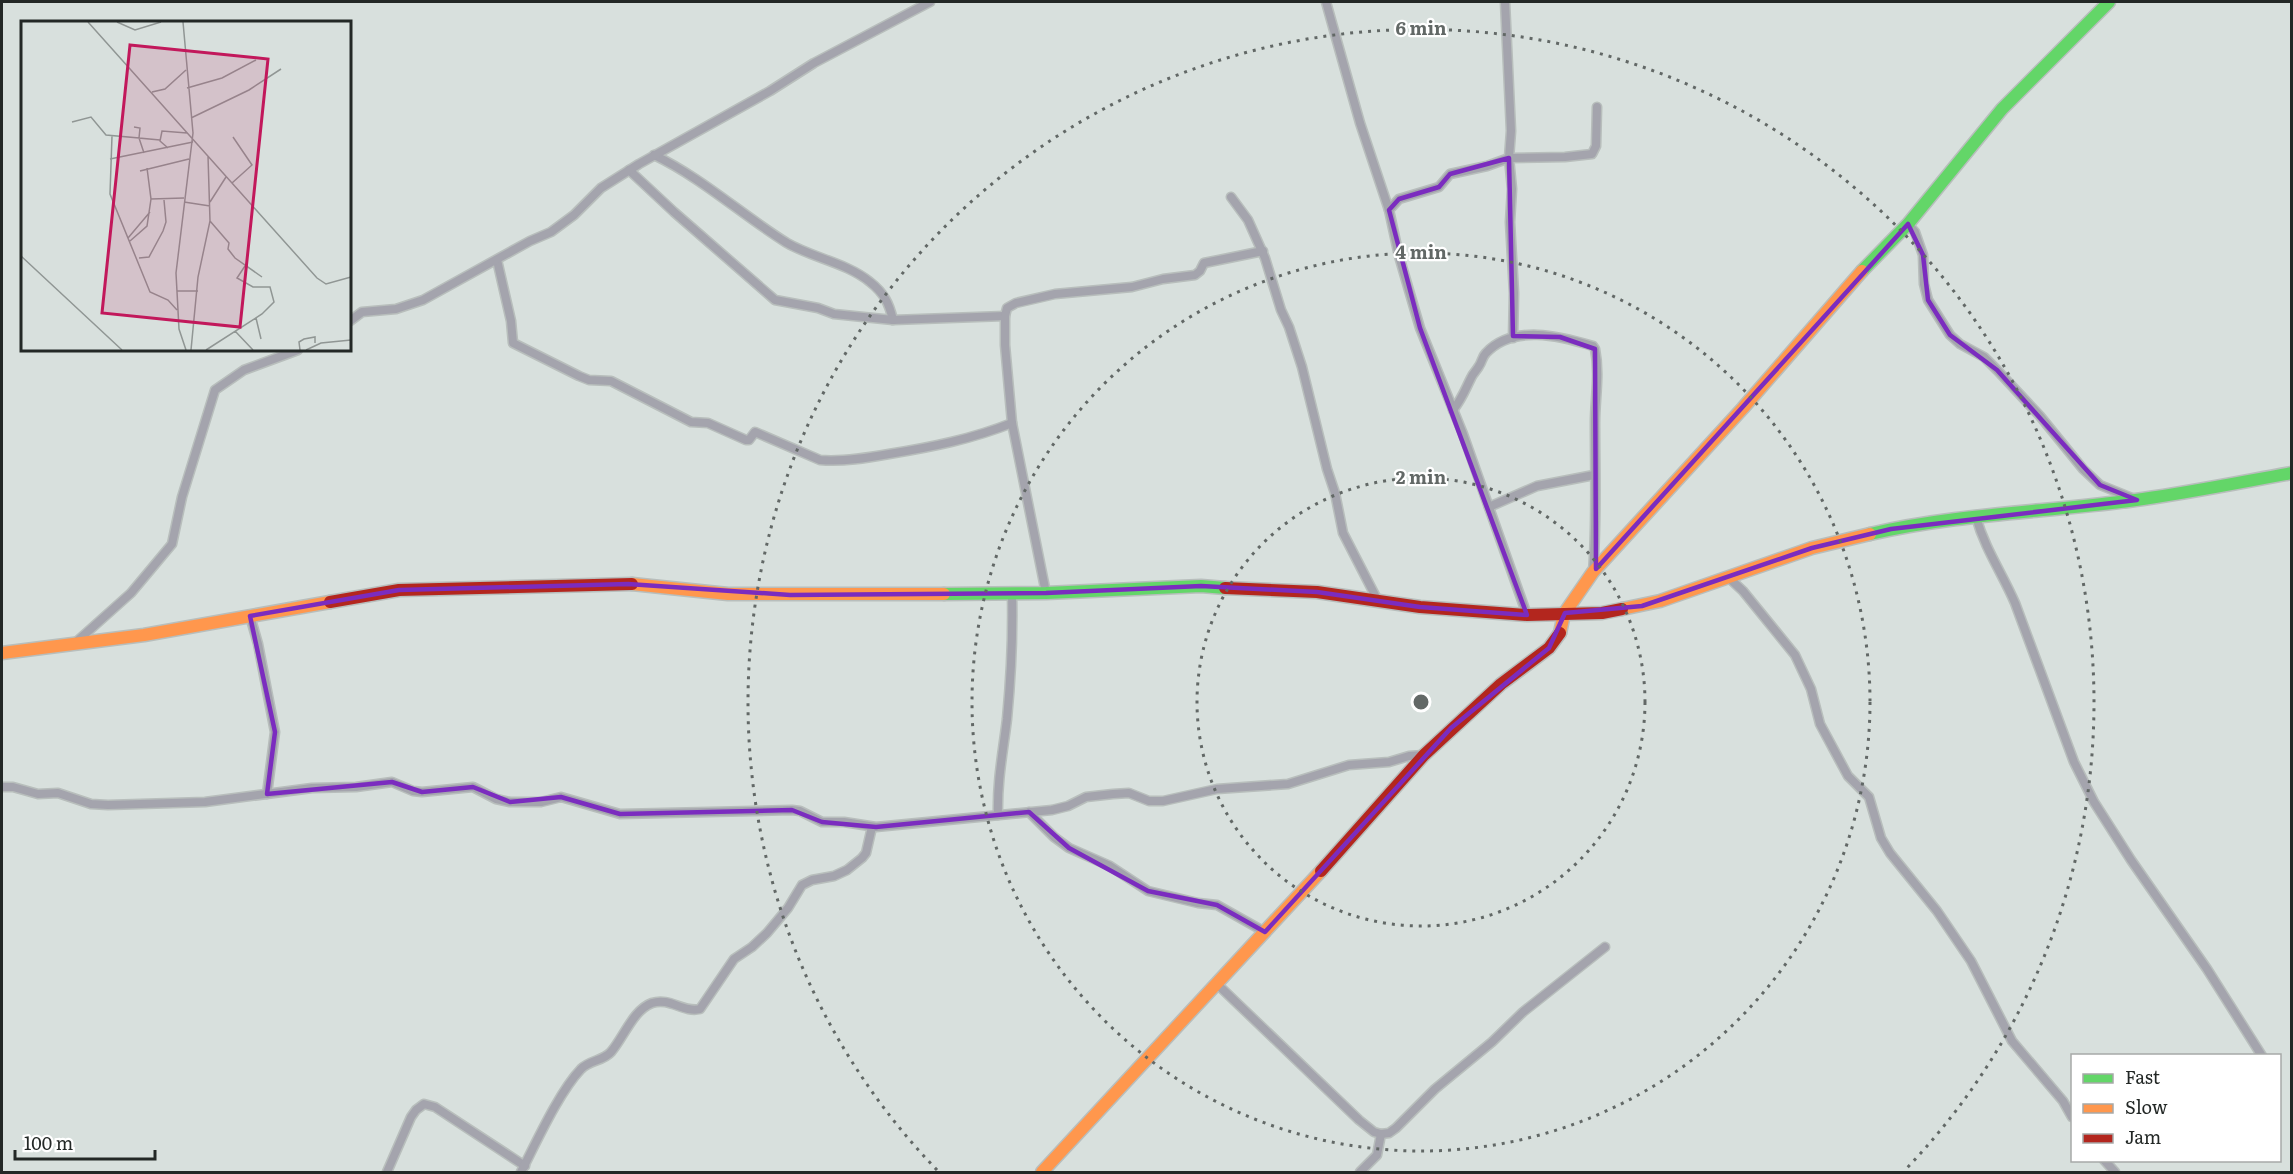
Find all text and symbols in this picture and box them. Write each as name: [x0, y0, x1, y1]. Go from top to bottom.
text: 6 min: [1395, 14, 1447, 41]
inset map: [21, 21, 351, 351]
text: 4 min: [1395, 238, 1447, 265]
text: 2 min: [1396, 463, 1447, 490]
centre of rings: [1411, 692, 1431, 712]
legend: [2071, 1054, 2281, 1162]
text: Fast: [2125, 1063, 2161, 1090]
text: Slow: [2125, 1093, 2168, 1120]
scale bar: [15, 1123, 154, 1161]
text: Jam: [2125, 1123, 2161, 1150]
text: 100 m: [24, 1129, 73, 1156]

